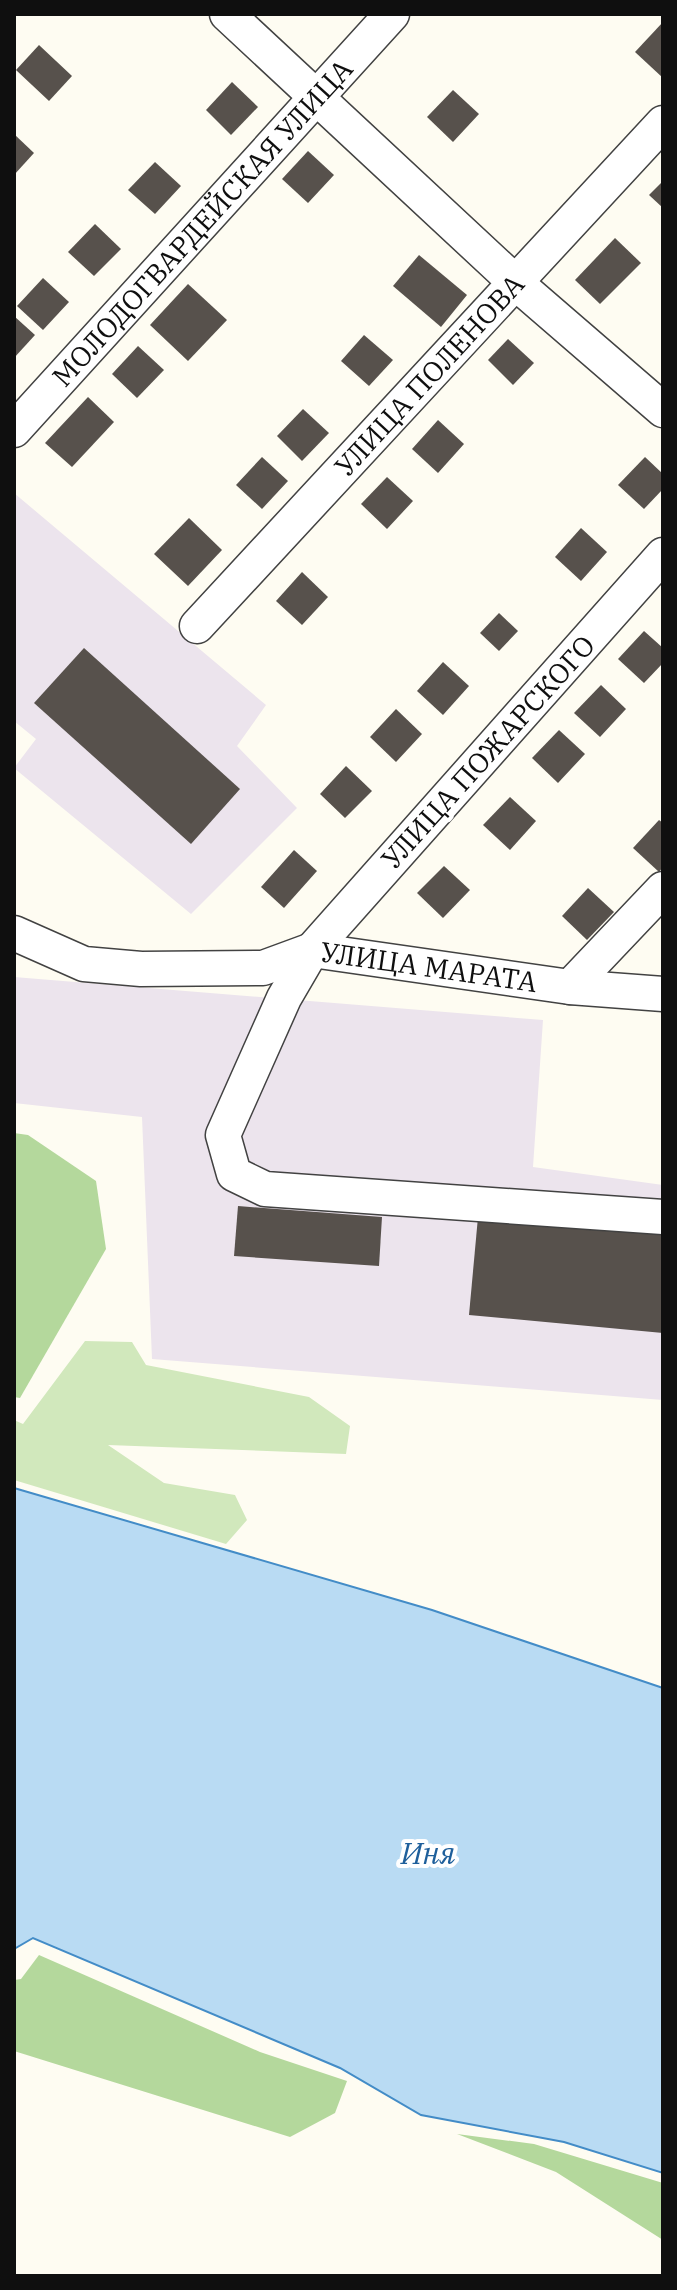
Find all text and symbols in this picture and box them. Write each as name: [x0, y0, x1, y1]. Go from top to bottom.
street label: МОЛОДОГВАРДЕЙСКАЯ УЛИЦА: [44, 51, 360, 394]
street label: УЛИЦА ПОЛЕНОВА: [326, 266, 532, 484]
street label: УЛИЦА ПОЖАРСКОГО: [373, 627, 603, 876]
street label: УЛИЦА МАРАТА: [318, 932, 540, 1000]
water label: Иня: [400, 1833, 456, 1872]

